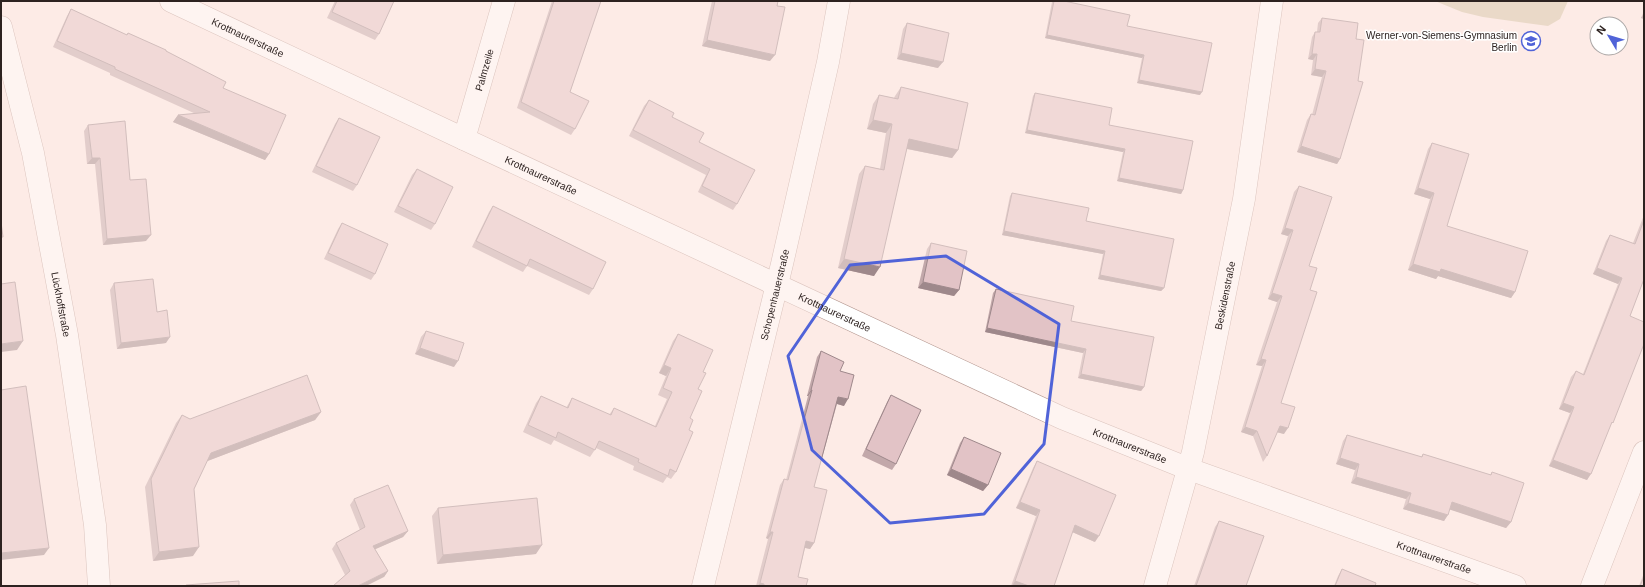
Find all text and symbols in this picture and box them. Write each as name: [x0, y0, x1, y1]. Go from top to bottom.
street label: Krottnaurerstraße: [210, 16, 286, 59]
north arrow: [1589, 16, 1629, 56]
text: N: [1594, 23, 1608, 37]
place label: Werner-von-Siemens-Gymnasium Berlin: [1366, 30, 1517, 53]
school or university icon: Werner-von-Siemens-Gymnasium Berlin: [1520, 30, 1542, 52]
street label: Palmzeile: [473, 47, 495, 92]
street label: Krottnaurerstraße: [503, 153, 579, 197]
street label: Schopenhauerstraße: [758, 248, 791, 341]
street label: Beskidenstraße: [1212, 260, 1237, 331]
street label: Lückhoffstraße: [50, 271, 73, 338]
street label: Krottnaurerstraße: [797, 290, 873, 334]
street label: Krottnaurerstraße: [1092, 426, 1169, 465]
street label: Krottnaurerstraße: [1395, 539, 1473, 576]

